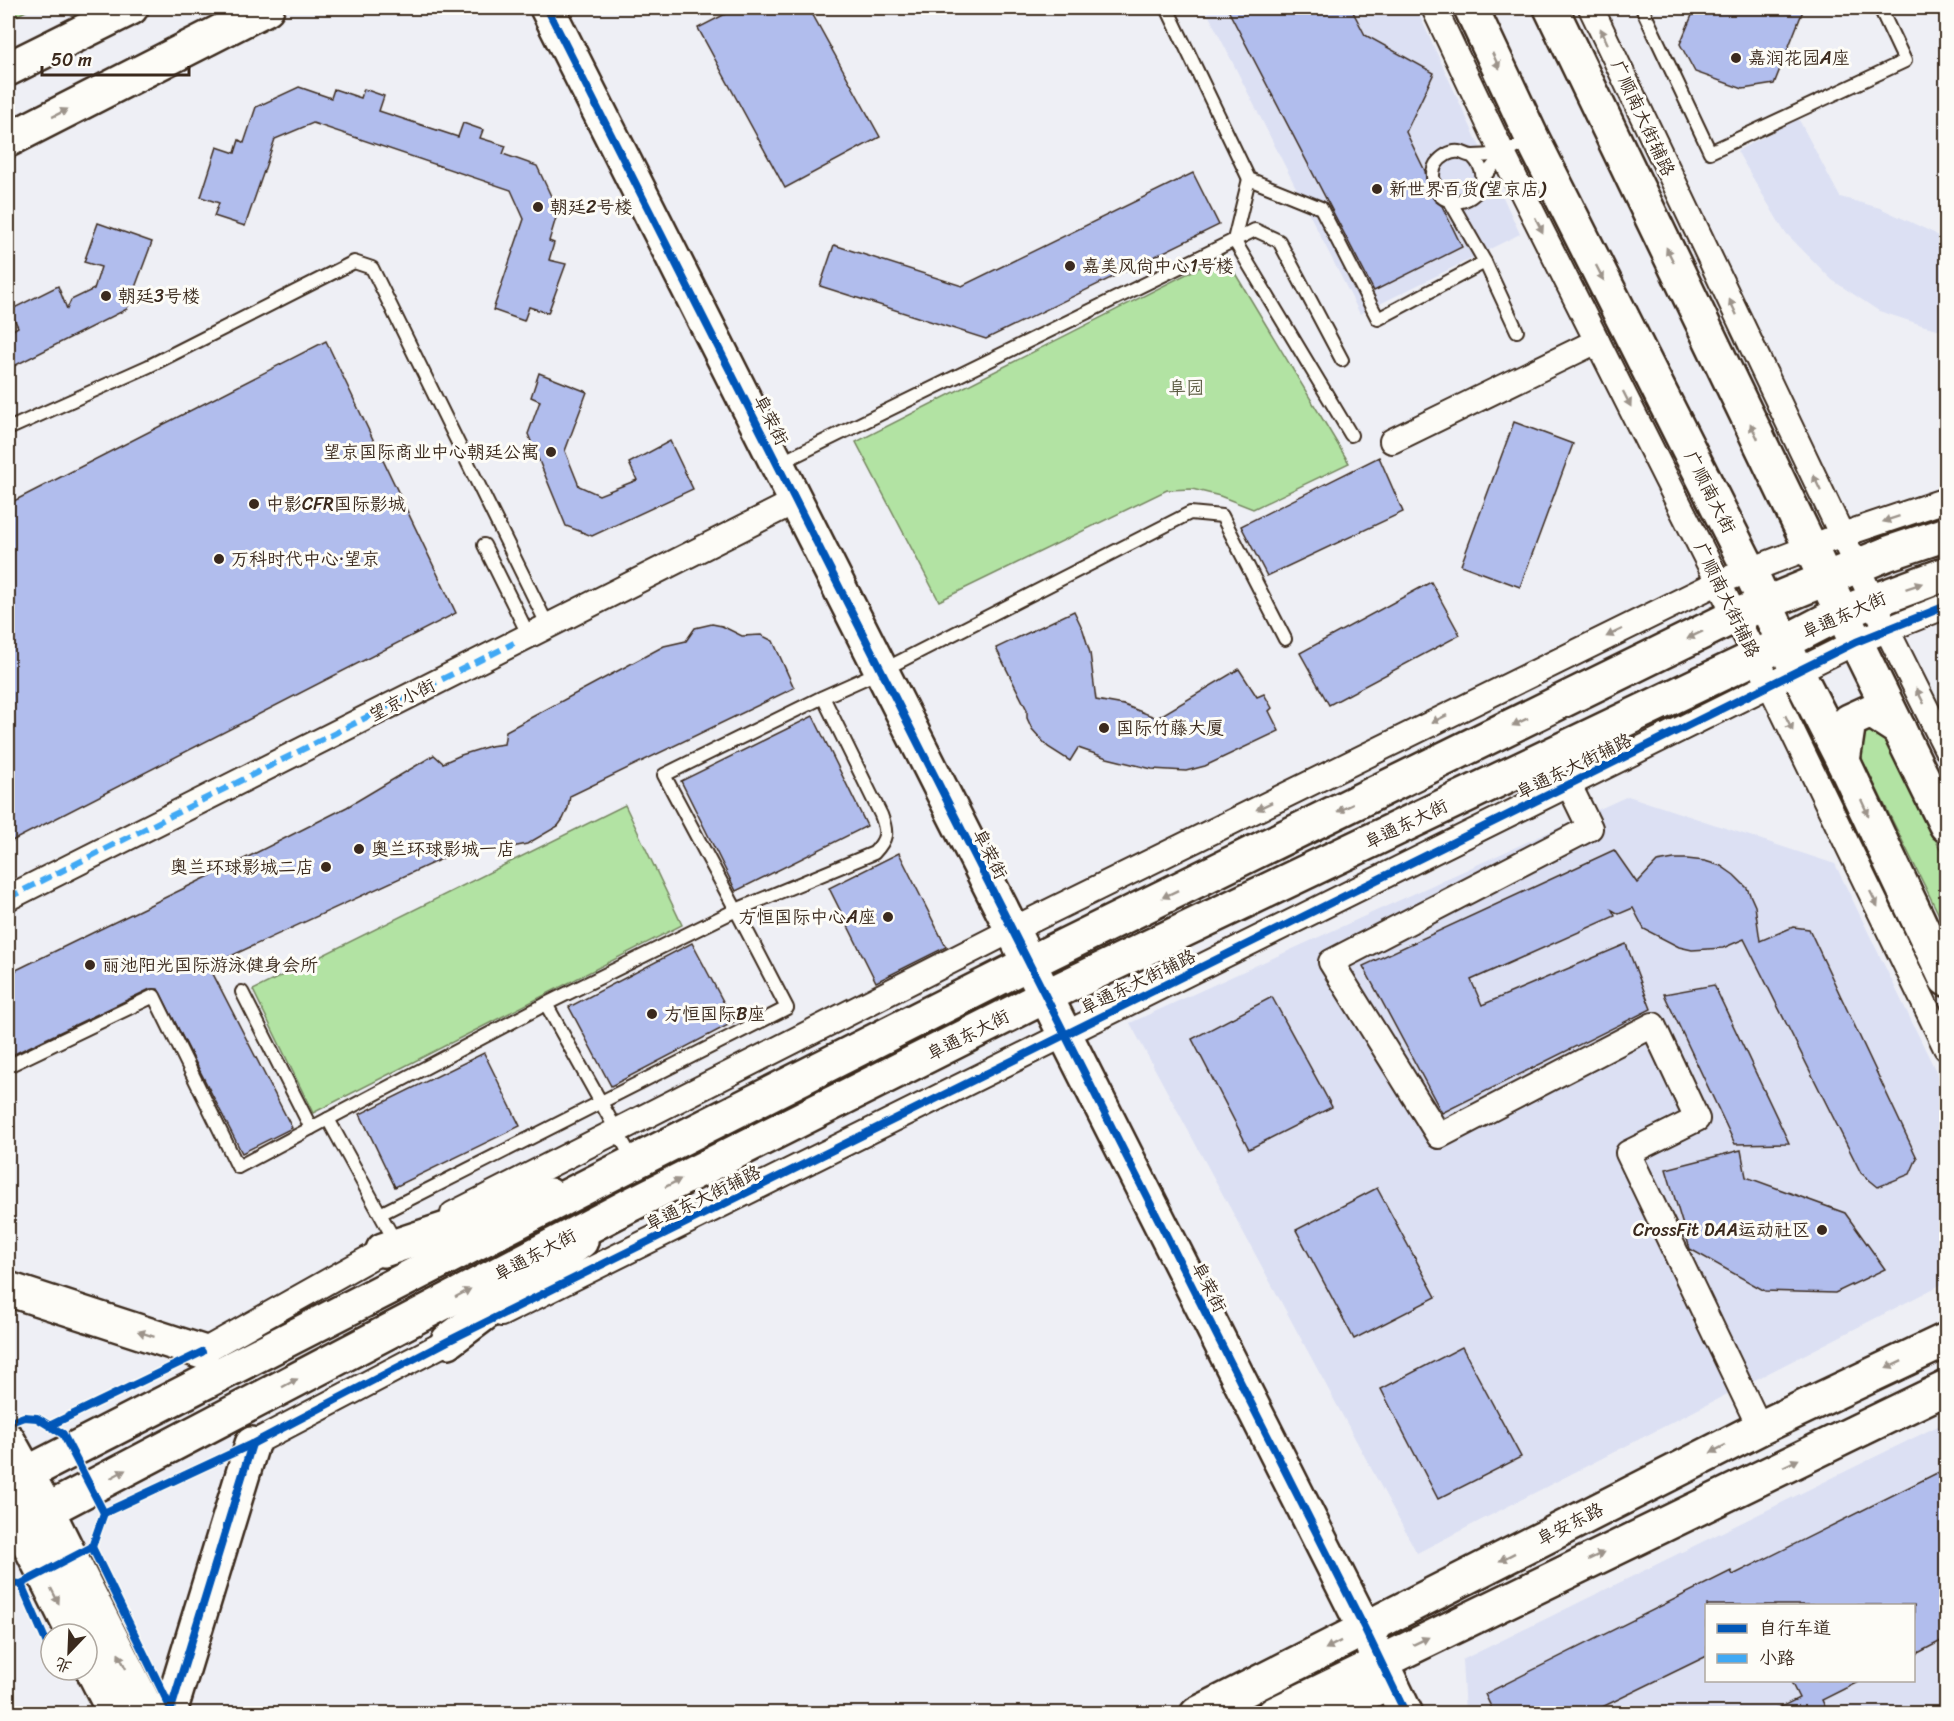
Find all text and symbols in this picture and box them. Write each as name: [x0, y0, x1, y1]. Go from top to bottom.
one-way arrow: [1600, 27, 1609, 44]
scale bar: [42, 39, 189, 77]
place label: 嘉润花园A座: [1748, 42, 1850, 74]
text: 50 m: [51, 44, 92, 76]
marker: 嘉润花园A座: [1729, 51, 1743, 65]
one-way arrow: [1492, 52, 1501, 69]
street label: 广顺南大街辅路: [1602, 54, 1684, 182]
one-way arrow: [51, 108, 68, 118]
place label: 新世界百货(望京店): [1389, 173, 1547, 205]
marker: 新世界百货(望京店): [1370, 182, 1384, 196]
place label: 朝廷2号楼: [550, 191, 632, 223]
marker: 朝廷2号楼: [531, 200, 545, 214]
one-way arrow: [1534, 216, 1544, 233]
one-way arrow: [1665, 246, 1674, 263]
place label: 嘉美风尚中心1号楼: [1082, 250, 1234, 282]
marker: 嘉美风尚中心1号楼: [1063, 259, 1077, 273]
one-way arrow: [1596, 265, 1605, 282]
place label: 朝廷3号楼: [118, 280, 200, 312]
marker: 朝廷3号楼: [99, 289, 113, 303]
one-way arrow: [1729, 298, 1738, 315]
park label: 阜园: [1168, 372, 1204, 404]
street label: 阜荣街: [744, 389, 798, 451]
one-way arrow: [1622, 390, 1631, 407]
one-way arrow: [1749, 422, 1759, 439]
place label: 望京国际商业中心朝廷公寓: [323, 436, 539, 468]
marker: 望京国际商业中心朝廷公寓: [544, 445, 558, 459]
street label: 广顺南大街: [1675, 445, 1745, 539]
one-way arrow: [1813, 474, 1822, 491]
place label: 中影CFR国际影城: [266, 488, 406, 520]
marker: 中影CFR国际影城: [247, 497, 261, 511]
one-way arrow: [1882, 514, 1900, 524]
street label: 广顺南大街辅路: [1685, 536, 1769, 664]
place label: 万科时代中心·望京: [231, 543, 380, 575]
marker: 万科时代中心·望京: [212, 552, 226, 566]
one-way arrow: [1905, 580, 1923, 590]
street label: 阜通东大街: [1796, 582, 1892, 648]
one-way arrow: [1606, 629, 1623, 638]
one-way arrow: [1686, 631, 1703, 640]
street label: 望京小街: [363, 669, 441, 731]
one-way arrow: [1916, 687, 1926, 705]
place label: 国际竹藤大厦: [1116, 712, 1224, 744]
one-way arrow: [1431, 715, 1448, 724]
one-way arrow: [1784, 715, 1793, 732]
one-way arrow: [1511, 717, 1528, 726]
marker: 国际竹藤大厦: [1097, 721, 1111, 735]
street label: 阜通东大街辅路: [1510, 724, 1638, 808]
street label: 阜通东大街: [1359, 790, 1453, 858]
one-way arrow: [1861, 799, 1870, 816]
one-way arrow: [1256, 801, 1273, 810]
one-way arrow: [1336, 803, 1353, 812]
street label: 阜荣街: [963, 823, 1017, 885]
place label: 奥兰环球影城一店: [371, 833, 515, 865]
marker: 奥兰环球影城一店: [352, 842, 366, 856]
place label: 奥兰环球影城二店: [170, 851, 314, 883]
marker: 奥兰环球影城二店: [319, 860, 333, 874]
one-way arrow: [1161, 889, 1178, 898]
one-way arrow: [1869, 890, 1879, 907]
place label: 方恒国际中心A座: [738, 901, 876, 933]
marker: 方恒国际中心A座: [881, 910, 895, 924]
street label: 阜通东大街辅路: [1074, 940, 1202, 1024]
place label: 丽池阳光国际游泳健身会所: [102, 949, 318, 981]
marker: 丽池阳光国际游泳健身会所: [83, 958, 97, 972]
place label: 方恒国际B座: [664, 998, 765, 1030]
street label: 阜通东大街: [921, 1000, 1015, 1070]
marker: 方恒国际B座: [645, 1007, 659, 1021]
street label: 阜通东大街辅路: [639, 1156, 767, 1240]
one-way arrow: [665, 1179, 682, 1188]
place label: CrossFit DAA运动社区: [1633, 1214, 1810, 1246]
street label: 阜通东大街: [488, 1220, 582, 1290]
marker: CrossFit DAA运动社区: [1815, 1223, 1829, 1237]
street label: 阜荣街: [1182, 1256, 1236, 1318]
one-way arrow: [454, 1288, 472, 1298]
one-way arrow: [137, 1329, 155, 1338]
one-way arrow: [1885, 1361, 1902, 1370]
one-way arrow: [282, 1378, 299, 1388]
one-way arrow: [1709, 1444, 1726, 1454]
one-way arrow: [1782, 1458, 1800, 1468]
one-way arrow: [109, 1469, 126, 1478]
street label: 阜安东路: [1531, 1493, 1609, 1555]
one-way arrow: [1498, 1552, 1515, 1562]
one-way arrow: [1588, 1552, 1605, 1561]
one-way arrow: [50, 1588, 60, 1605]
legend: [1705, 1604, 1915, 1682]
text: 自行车道: [1759, 1612, 1831, 1644]
north arrow: [39, 1622, 99, 1682]
one-way arrow: [1412, 1637, 1429, 1646]
one-way arrow: [1324, 1641, 1341, 1650]
text: 小路: [1759, 1642, 1795, 1674]
text: 北: [50, 1649, 76, 1682]
one-way arrow: [118, 1653, 127, 1670]

